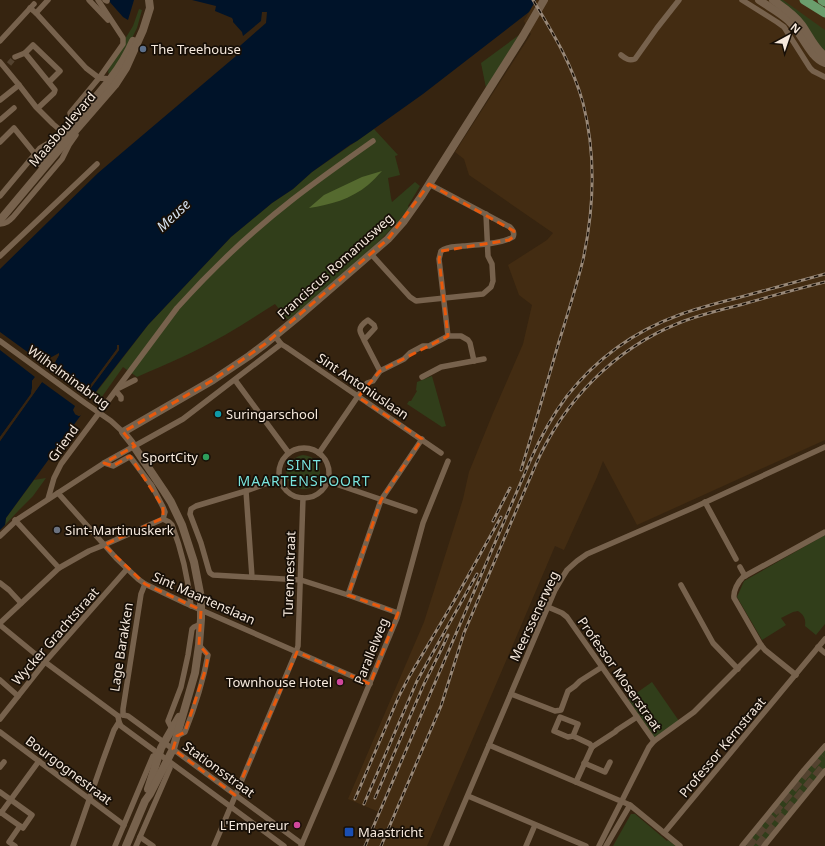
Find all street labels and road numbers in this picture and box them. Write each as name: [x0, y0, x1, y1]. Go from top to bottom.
street label: Maasboulevard: [24, 88, 100, 170]
street label: Franciscus Romanusweg: [273, 209, 397, 323]
street label: Wilhelminabrug: [24, 341, 114, 413]
street label: Sint Antoniuslaan: [314, 349, 412, 423]
street label: Griend: [44, 421, 82, 465]
street label: Turennestraat: [279, 531, 300, 617]
street label: Sint Maartenslaan: [150, 567, 258, 629]
street label: Meerssenerweg: [505, 568, 563, 664]
street label: Wycker Grachtstraat: [7, 583, 103, 689]
street label: Lage Barakken: [105, 601, 137, 693]
street label: Professor Moserstraat: [574, 613, 666, 735]
street label: Parallelweg: [349, 615, 393, 687]
street label: Professor Kernstraat: [675, 693, 770, 801]
street label: Bourgognestraat: [22, 731, 116, 809]
street label: Stationsstraat: [179, 737, 259, 801]

